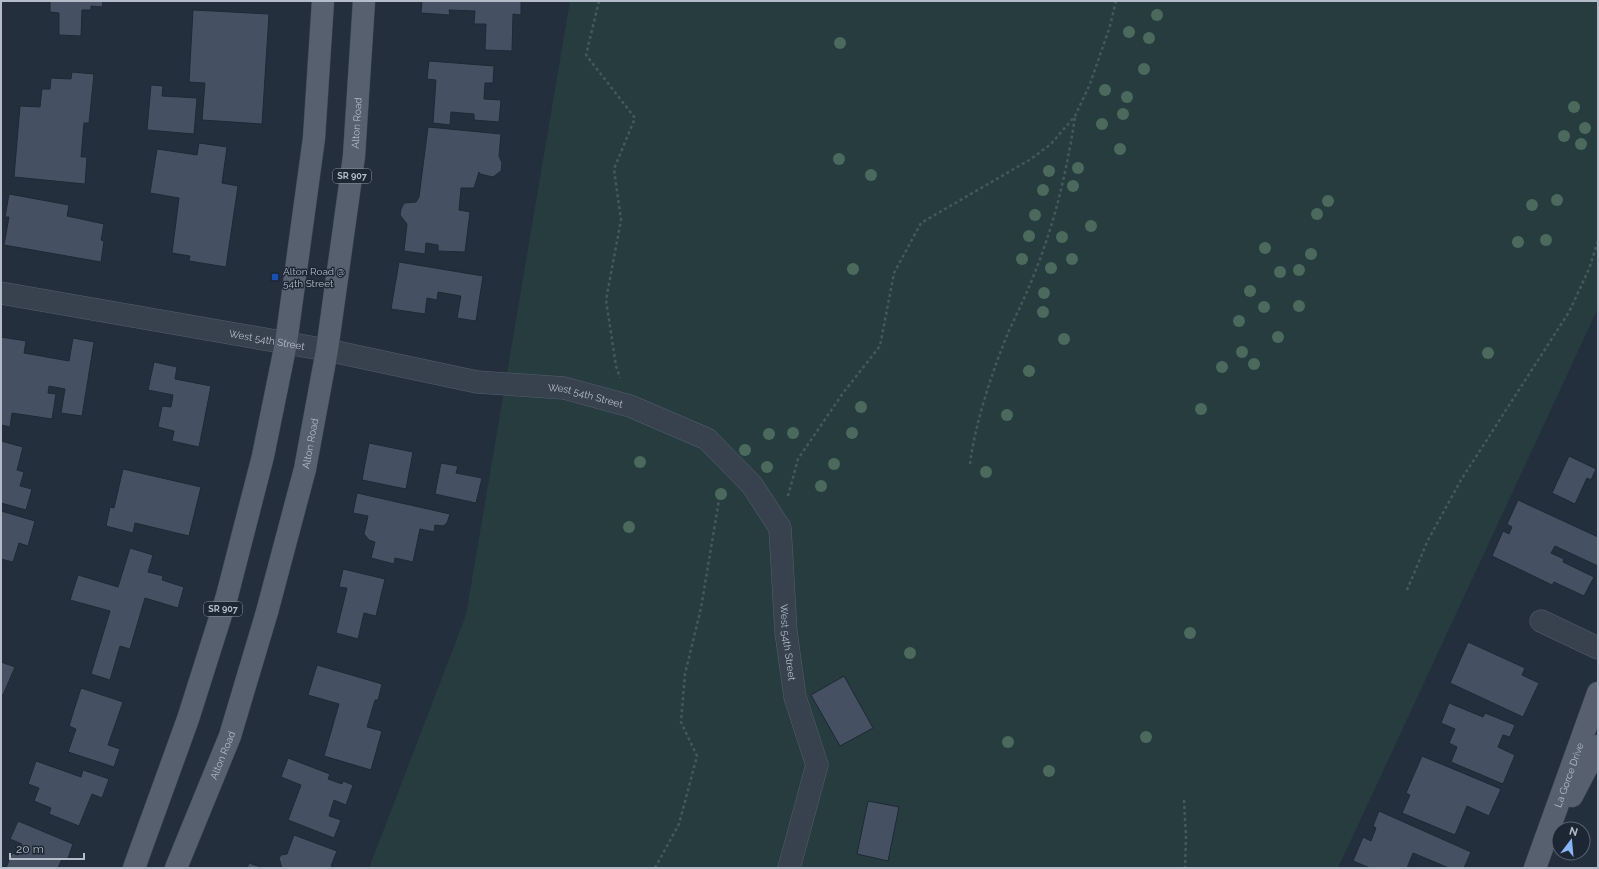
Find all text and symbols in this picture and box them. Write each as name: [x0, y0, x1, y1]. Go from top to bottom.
street label: Alton Road: [349, 97, 363, 149]
road number: SR 907: [333, 169, 371, 183]
place label: Alton Road @ 54th Street: [283, 266, 345, 289]
marker: Alton Road @ 54th Street: [270, 272, 280, 282]
street label: West 54th Street: [228, 327, 306, 352]
street label: West 54th Street: [548, 381, 625, 410]
street label: Alton Road: [300, 417, 320, 470]
road number: SR 907: [204, 602, 242, 616]
street label: West 54th Street: [779, 604, 798, 682]
street label: Alton Road: [207, 730, 237, 781]
street label: La Gorce Drive: [1552, 741, 1585, 809]
north arrow: [1551, 821, 1591, 861]
text: N: [1568, 824, 1579, 839]
scale bar: [10, 835, 84, 861]
text: 20 m: [16, 842, 44, 856]

